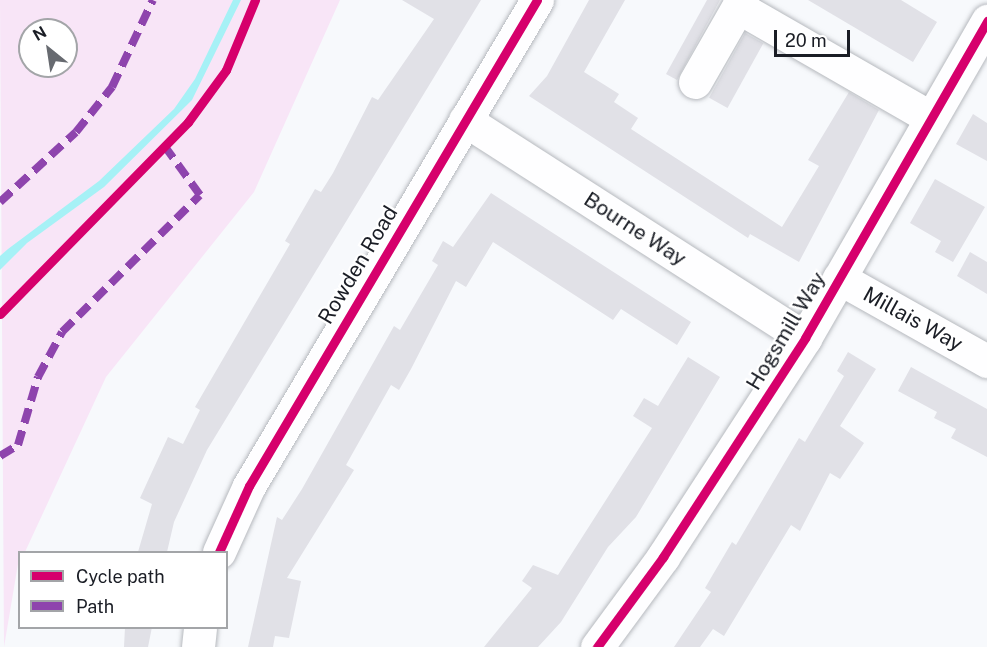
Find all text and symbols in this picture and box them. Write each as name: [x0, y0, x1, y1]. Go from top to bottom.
north arrow: [18, 18, 78, 78]
scale bar: [777, 18, 854, 56]
text: N: [30, 22, 50, 45]
text: 20 m: [785, 30, 827, 51]
street label: Bourne Way: [579, 187, 691, 271]
street label: Rowden Road: [313, 201, 403, 329]
street label: Hogsmill Way: [741, 267, 831, 395]
street label: Millais Way: [859, 281, 967, 357]
legend: [18, 551, 228, 629]
text: Cycle path: [76, 566, 165, 587]
text: Path: [76, 596, 114, 617]

